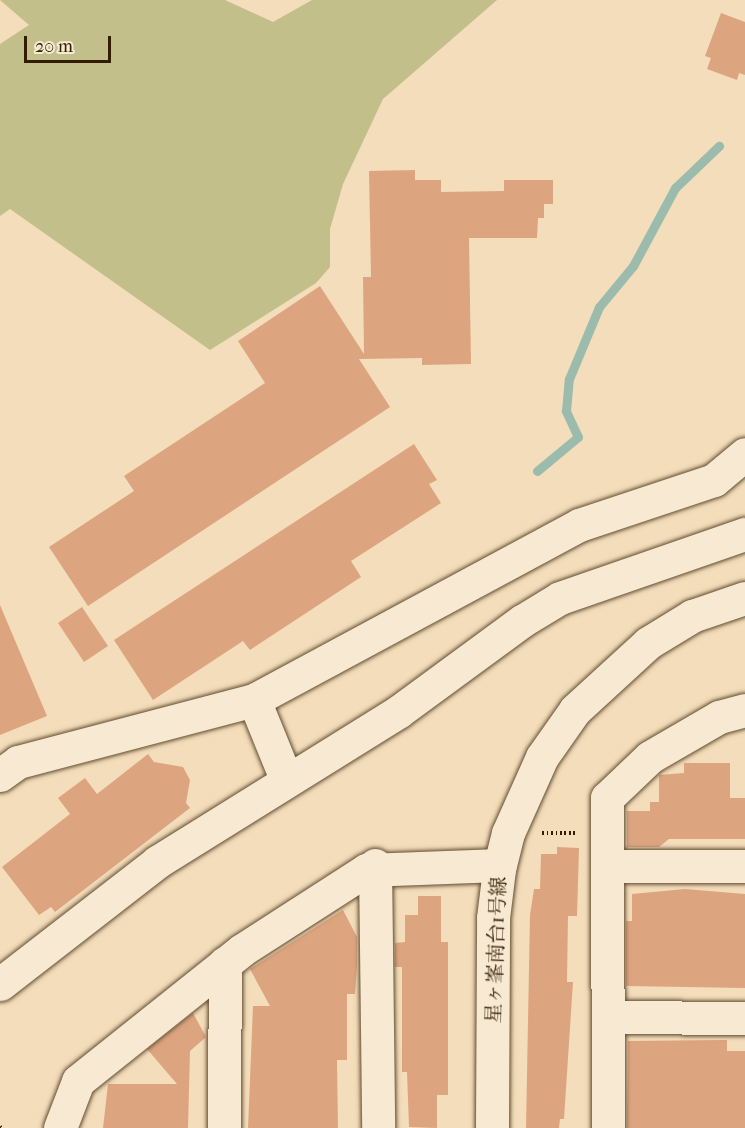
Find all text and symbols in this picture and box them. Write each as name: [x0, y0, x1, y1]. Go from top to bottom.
scale bar: [27, 24, 114, 62]
text: 20 m: [35, 36, 73, 57]
street label: 星ヶ峯南台1号線: [481, 876, 511, 1024]

